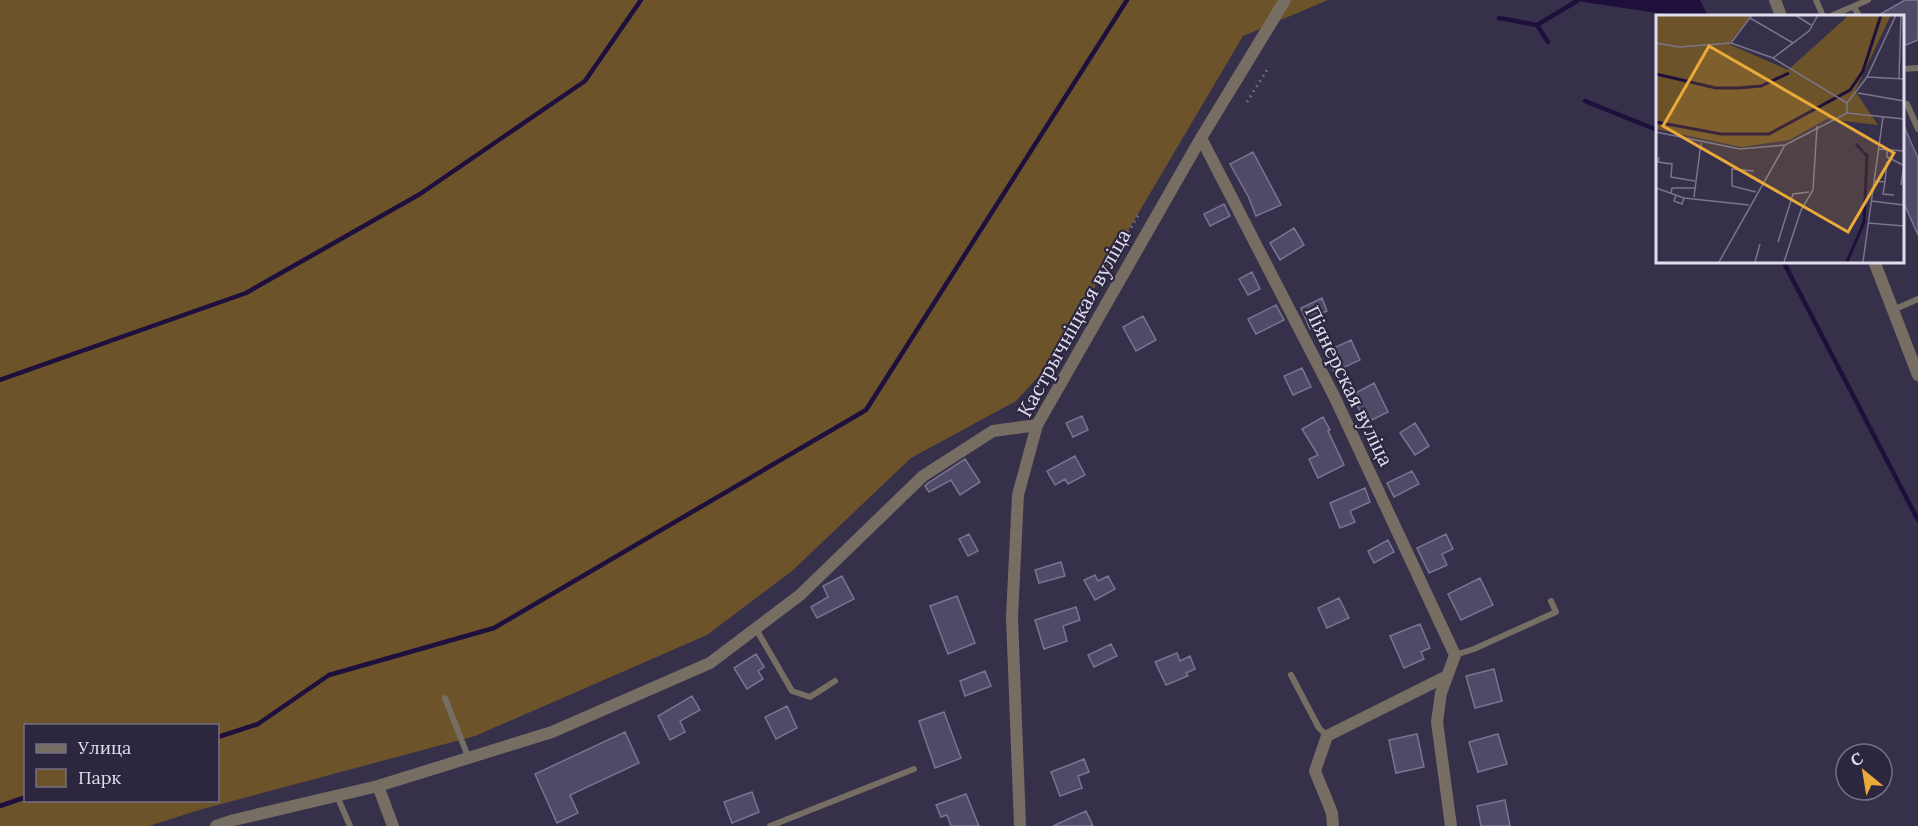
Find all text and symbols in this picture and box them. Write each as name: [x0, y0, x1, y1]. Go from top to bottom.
inset map: [1656, 15, 1903, 262]
street label: Кастрычніцкая вуліца: [1011, 224, 1136, 421]
street label: Піянерская вуліца: [1300, 301, 1399, 470]
legend: [24, 724, 219, 802]
text: Улица: [77, 736, 131, 759]
north arrow: [1834, 742, 1894, 802]
text: С: [1847, 748, 1866, 770]
text: Парк: [78, 766, 122, 789]

